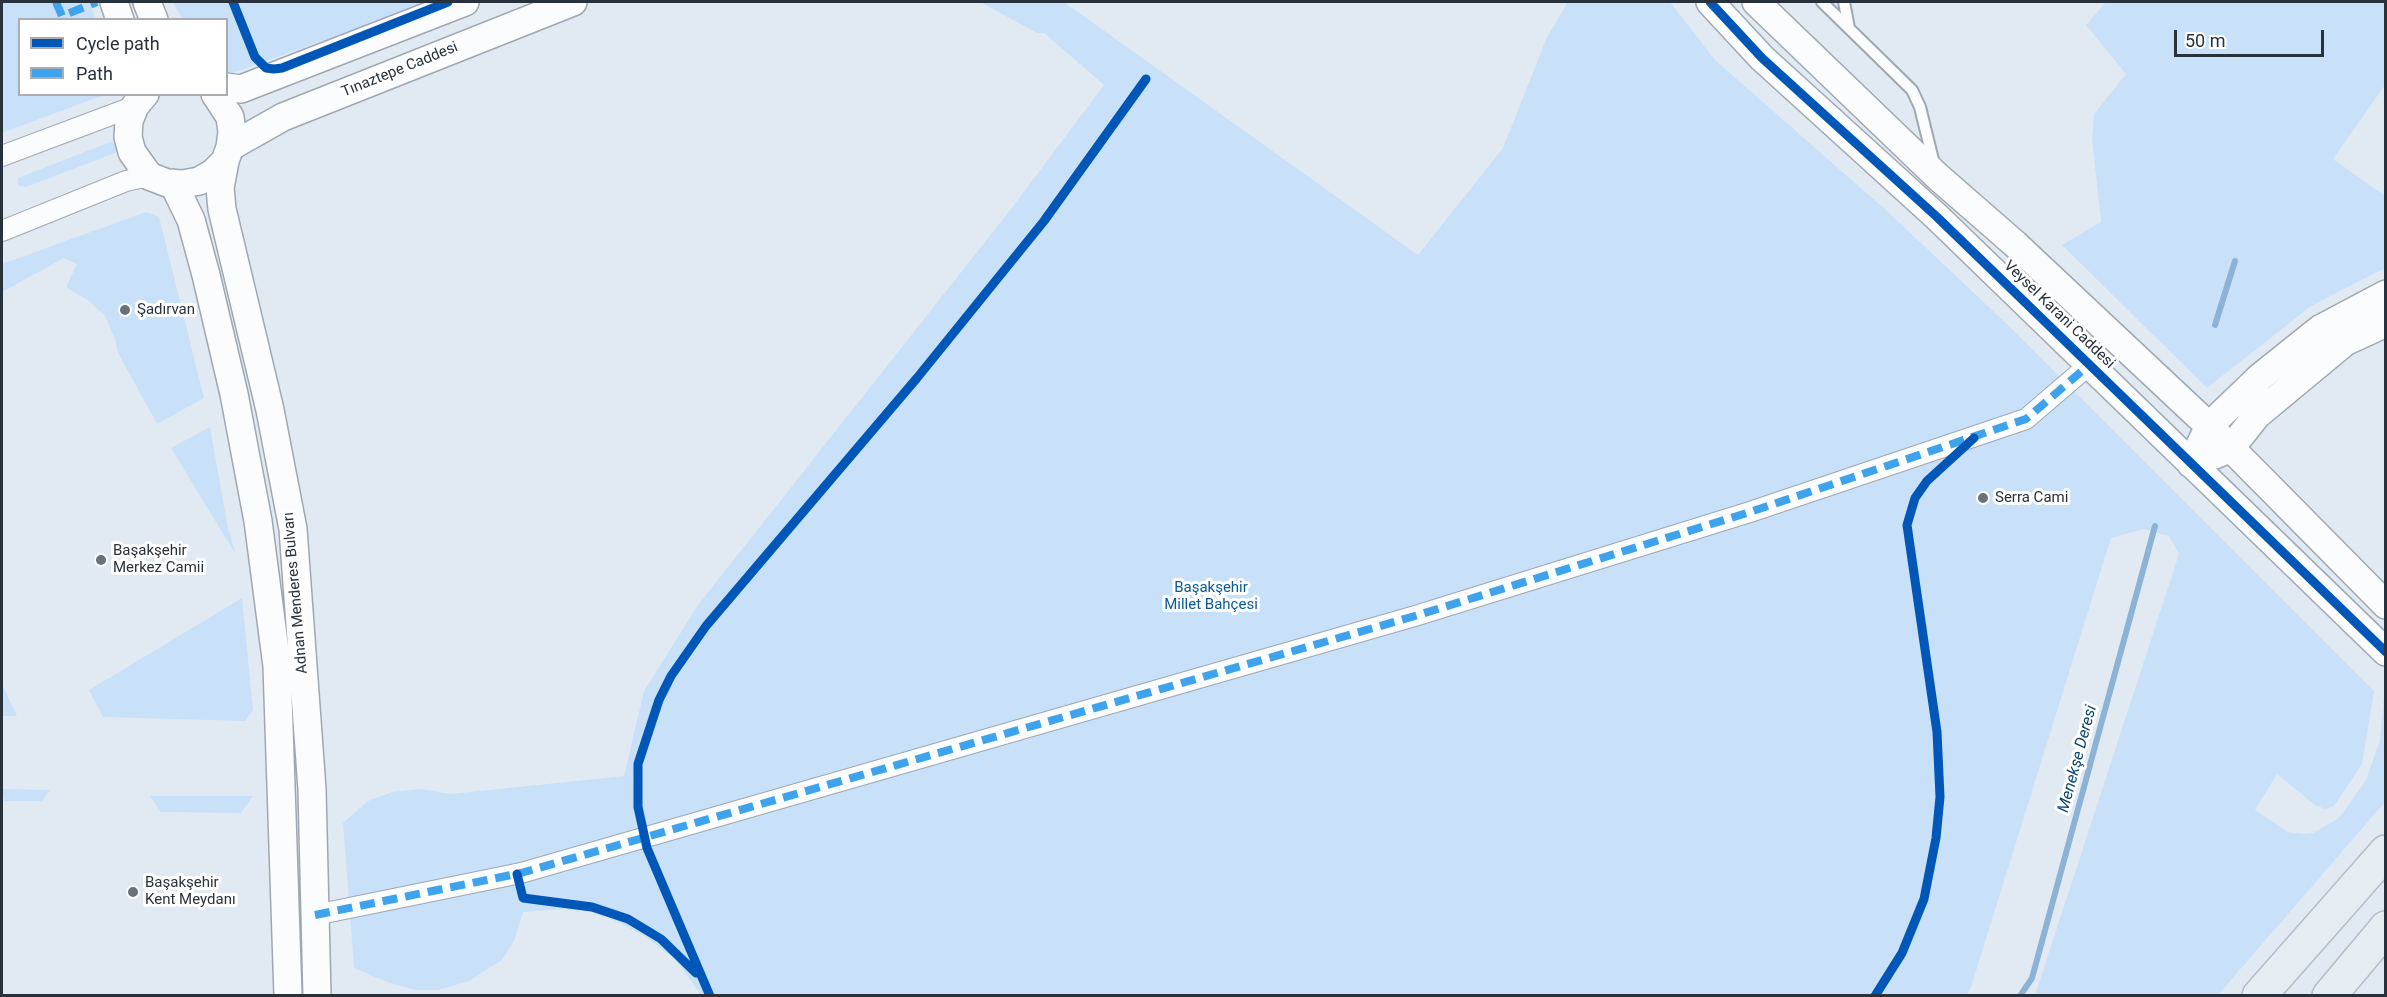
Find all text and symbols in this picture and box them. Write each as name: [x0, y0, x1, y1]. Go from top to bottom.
legend: [18, 18, 228, 96]
scale bar: [2177, 18, 2327, 56]
text: 50 m: [2185, 30, 2225, 51]
text: Cycle path: [76, 33, 160, 54]
street label: Tınaztepe Caddesi: [339, 38, 461, 102]
text: Path: [76, 63, 113, 84]
street label: Veysel Karani Caddesi: [2000, 257, 2118, 373]
place label: Şadırvan: [137, 301, 195, 319]
marker: Şadırvan: [118, 303, 132, 317]
place label: Serra Cami: [1995, 489, 2068, 507]
marker: Serra Cami: [1976, 491, 1990, 505]
street label: Adnan Menderes Bulvarı: [280, 511, 312, 675]
place label: Başakşehir Merkez Camii: [113, 542, 204, 577]
marker: Başakşehir Merkez Camii: [94, 553, 108, 567]
park label: Başakşehir Millet Bahçesi: [1164, 579, 1258, 614]
water label: Menekşe Deresi: [2054, 703, 2102, 815]
place label: Başakşehir Kent Meydanı: [145, 874, 236, 909]
marker: Başakşehir Kent Meydanı: [126, 885, 140, 899]

